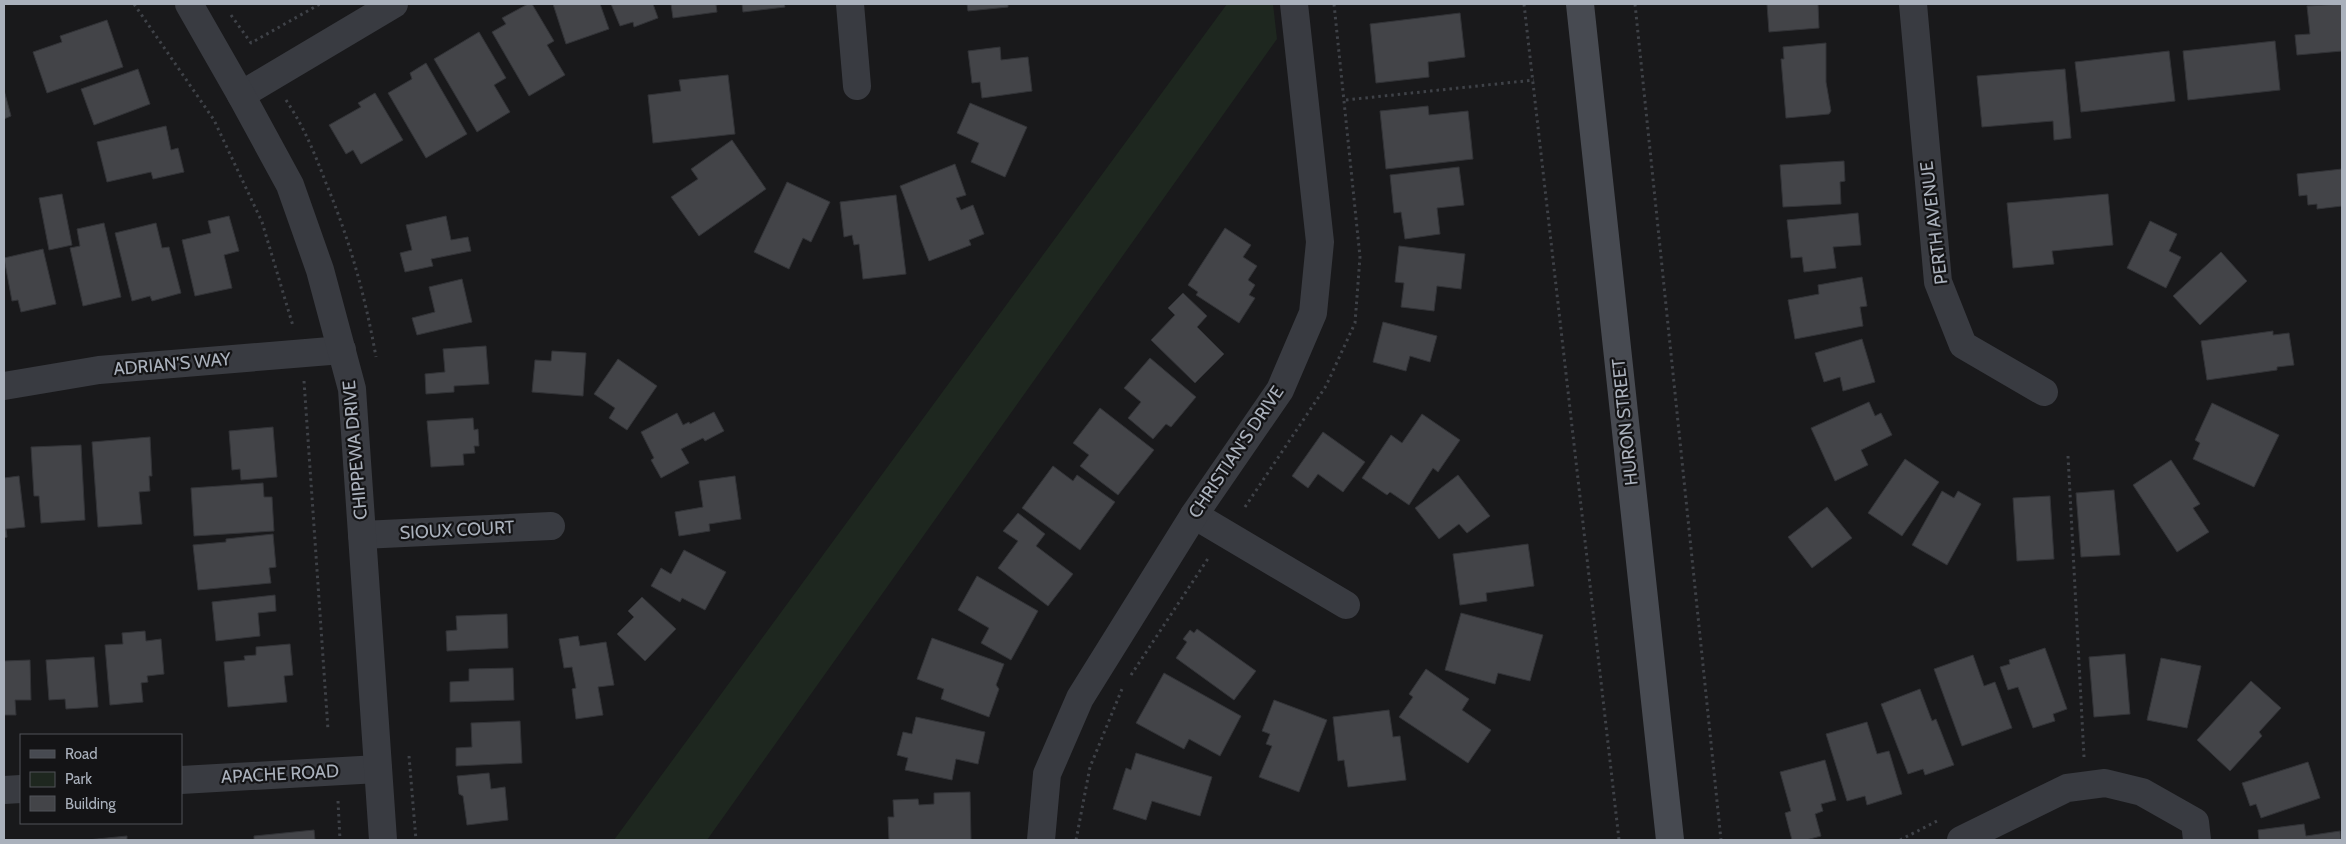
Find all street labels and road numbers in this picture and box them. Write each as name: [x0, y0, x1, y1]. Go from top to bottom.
street label: PERTH AVENUE: [1916, 160, 1952, 286]
street label: ADRIAN'S WAY: [112, 348, 232, 380]
street label: HURON STREET: [1607, 357, 1643, 487]
street label: CHIPPEWA DRIVE: [338, 379, 372, 521]
street label: CHRISTIAN'S DRIVE: [1184, 382, 1288, 522]
street label: SIOUX COURT: [399, 516, 515, 544]
street label: APACHE ROAD: [220, 760, 340, 788]

